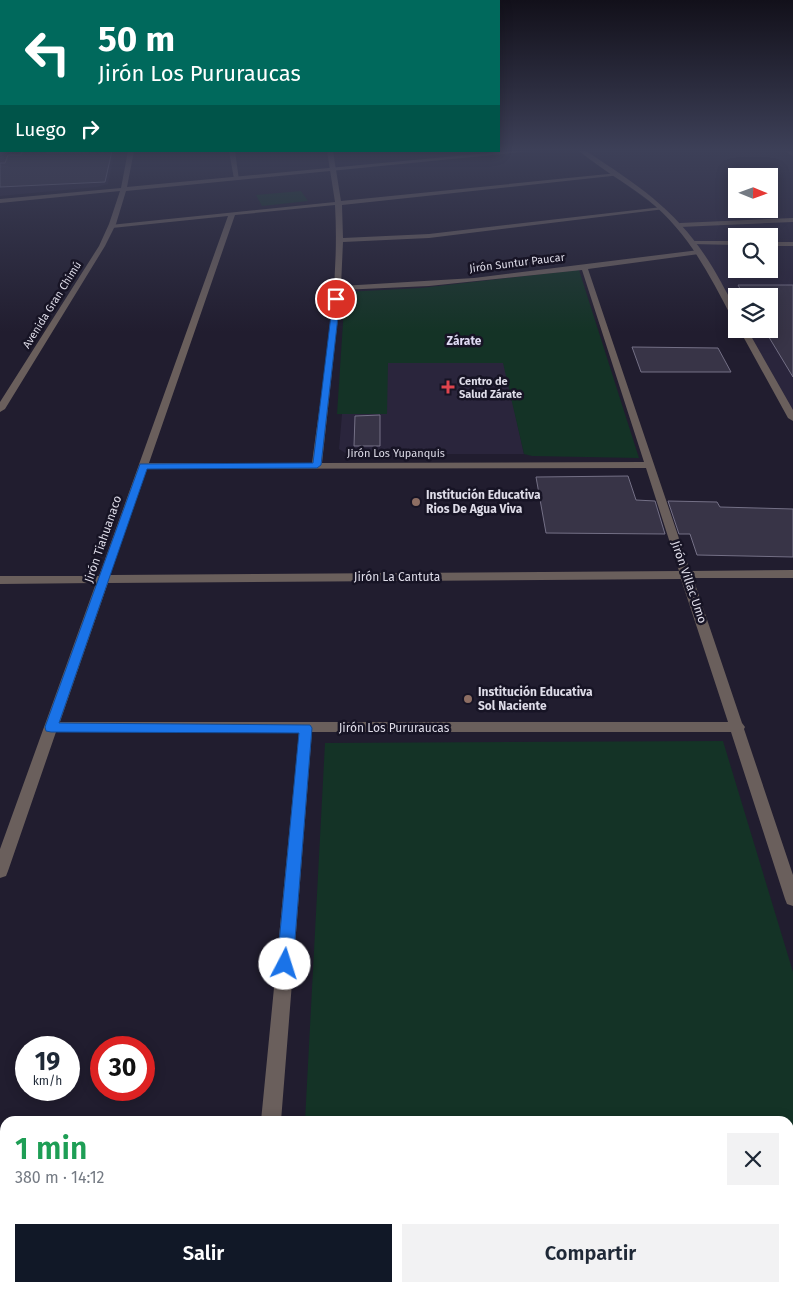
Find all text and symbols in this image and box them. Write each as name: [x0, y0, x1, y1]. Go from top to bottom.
text: 50 m: [98, 18, 175, 60]
icon: left: [15, 20, 80, 85]
text: Jirón Los Pururaucas: [98, 60, 301, 87]
icon: right: [76, 115, 104, 143]
text: Luego: [15, 118, 66, 141]
north arrow: [728, 168, 778, 218]
map controls: [728, 168, 778, 338]
button: search: [728, 228, 778, 278]
street label: Jirón Suntur Paucar: [469, 251, 566, 275]
street label: Avenida Gran Chimú: [20, 259, 84, 351]
pin: [315, 278, 357, 320]
icon: arrive: [322, 285, 350, 313]
button: layers: [728, 288, 778, 338]
district label: Zárate: [447, 334, 482, 348]
place label: Centro de Salud Zárate: [459, 375, 522, 401]
marker: Centro de Salud Zárate: [441, 380, 455, 394]
street label: Jirón Los Yupanquis: [347, 447, 445, 460]
place label: Institución Educativa Rios De Agua Viva: [426, 488, 541, 516]
street label: Jirón Tiahuanaco: [82, 494, 124, 584]
marker: Institución Educativa Rios De Agua Viva: [410, 496, 422, 508]
street label: Jirón Villac Umo: [668, 539, 710, 625]
street label: Jirón La Cantuta: [354, 570, 440, 584]
place label: Institución Educativa Sol Naciente: [478, 685, 593, 713]
marker: Institución Educativa Sol Naciente: [462, 693, 474, 705]
street label: Jirón Los Pururaucas: [339, 721, 450, 735]
position arrow: [258, 937, 310, 989]
speed limit sign: 30: [90, 1036, 155, 1101]
text: 19: [35, 1047, 60, 1077]
text: km/h: [33, 1074, 62, 1088]
text: 1 min: [15, 1131, 87, 1167]
button: close: [727, 1133, 779, 1185]
text: 380 m · 14:12: [15, 1168, 105, 1187]
button: Salir: [15, 1224, 392, 1282]
button: Compartir: [402, 1224, 779, 1282]

